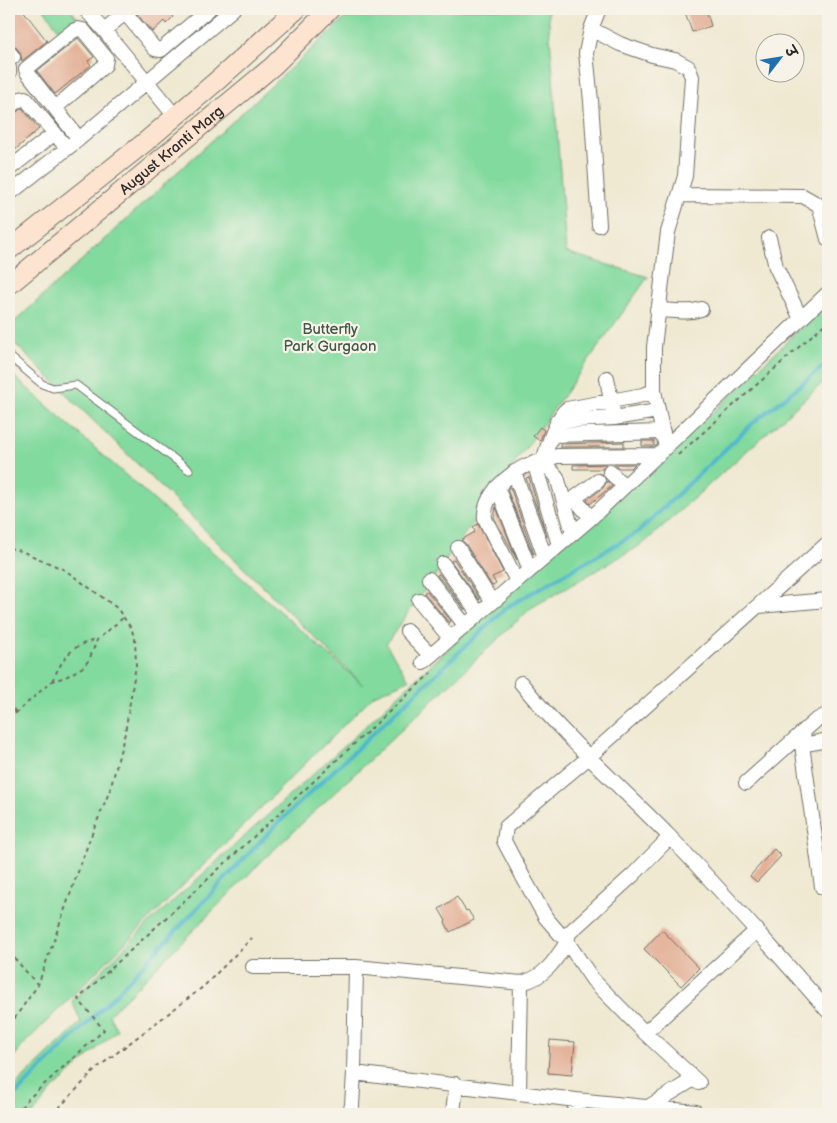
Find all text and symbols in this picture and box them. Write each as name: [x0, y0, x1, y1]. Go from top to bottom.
north arrow: [754, 32, 804, 82]
text: उ: [780, 41, 801, 61]
street label: August Kranti Marg: [116, 102, 228, 199]
park label: Butterfly Park Gurgaon: [283, 320, 377, 356]

